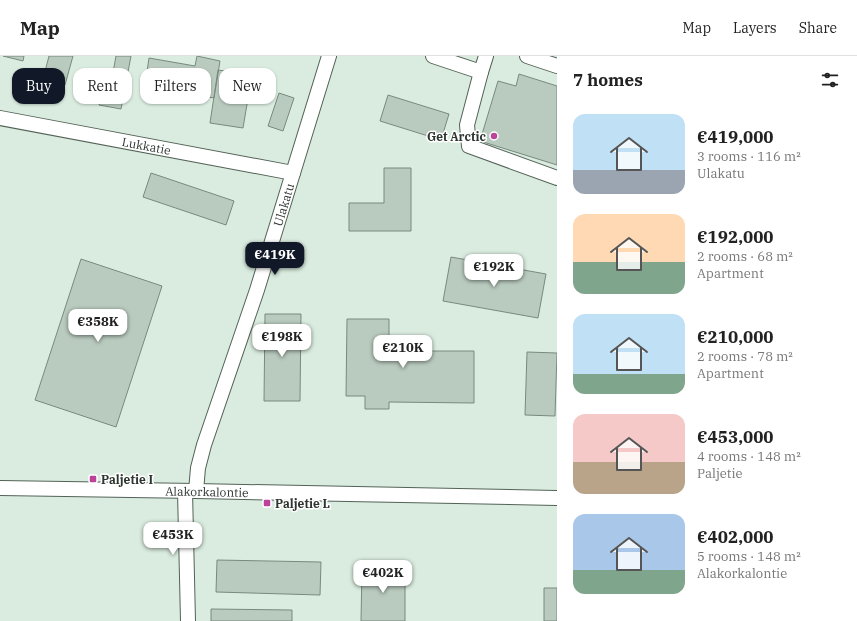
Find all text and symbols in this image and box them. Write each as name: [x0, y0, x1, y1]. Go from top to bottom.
text: Map: [20, 16, 60, 40]
text: Map: [683, 19, 711, 37]
text: Layers: [733, 19, 777, 37]
text: Share: [799, 19, 837, 37]
chip: Buy: [12, 68, 65, 104]
chip: Rent: [73, 68, 132, 104]
chip: Filters: [140, 68, 211, 104]
chip: New: [219, 68, 276, 104]
text: 7 homes: [573, 69, 643, 91]
icon: filters: [819, 69, 841, 91]
text: €419,000: [697, 126, 774, 148]
place label: Get Arctic: [427, 129, 487, 144]
icon: home: [605, 130, 653, 178]
marker: Get Arctic: [489, 131, 499, 141]
street label: Lukkatie: [121, 134, 172, 157]
text: 3 rooms · 116 m²: [697, 148, 801, 165]
text: Ulakatu: [697, 165, 745, 182]
street label: Ulakatu: [270, 181, 297, 228]
text: €192,000: [697, 226, 774, 248]
icon: home: [605, 230, 653, 278]
pin: €419K: [247, 242, 303, 276]
text: €419K: [254, 246, 296, 263]
text: 2 rooms · 68 m²: [697, 248, 793, 265]
pin: €192K: [466, 254, 522, 288]
text: €192K: [473, 258, 515, 275]
text: Apartment: [697, 265, 764, 282]
pin: €358K: [70, 309, 126, 343]
text: €358K: [77, 313, 119, 330]
pin: €198K: [254, 324, 310, 358]
text: €210,000: [697, 326, 774, 348]
text: €198K: [261, 328, 303, 345]
icon: home: [605, 330, 653, 378]
pin: €210K: [375, 335, 431, 369]
text: €210K: [382, 339, 424, 356]
text: 2 rooms · 78 m²: [697, 348, 793, 365]
text: Apartment: [697, 365, 764, 382]
text: €453,000: [697, 426, 774, 448]
icon: home: [605, 430, 653, 478]
text: 4 rooms · 148 m²: [697, 448, 801, 465]
text: Paljetie: [697, 465, 743, 482]
place label: Paljetie I: [101, 472, 154, 487]
marker: Paljetie I: [88, 474, 98, 484]
street label: Alakorkalontie: [165, 483, 249, 500]
place label: Paljetie L: [275, 496, 330, 511]
marker: Paljetie L: [262, 498, 272, 508]
pin: €453K: [145, 522, 201, 556]
text: €453K: [152, 526, 194, 543]
text: €402,000: [697, 526, 774, 548]
icon: home: [605, 530, 653, 578]
text: 5 rooms · 148 m²: [697, 548, 801, 565]
pin: €402K: [355, 560, 411, 594]
text: €402K: [362, 564, 404, 581]
text: Alakorkalontie: [697, 565, 787, 582]

